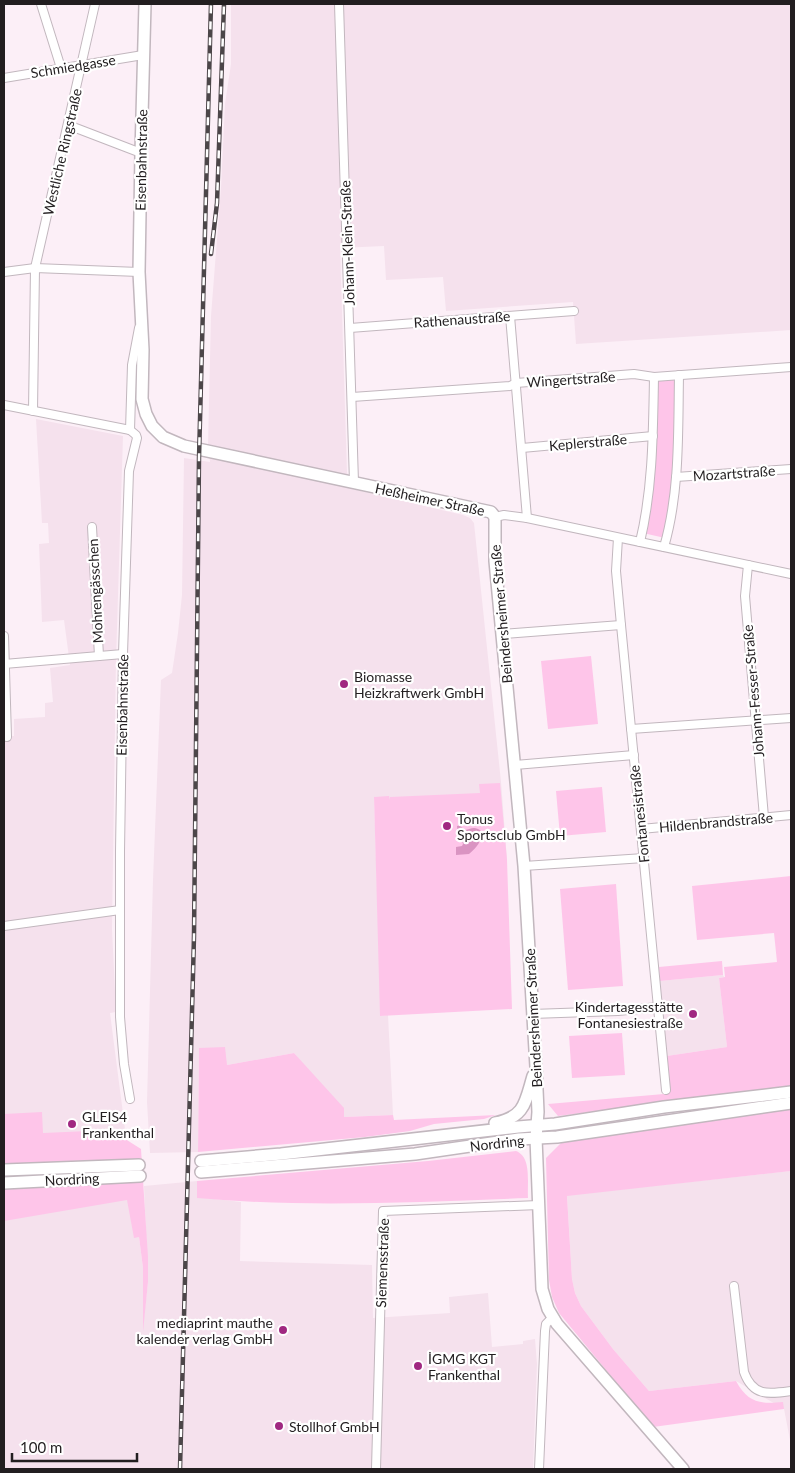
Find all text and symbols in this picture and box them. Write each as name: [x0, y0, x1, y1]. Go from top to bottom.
street label: Schmiedgasse: [29, 51, 117, 81]
street label: Westliche Ringstraße: [39, 87, 85, 217]
street label: Eisenbahnstraße: [132, 109, 150, 211]
street label: Johann-Klein-Straße: [336, 180, 358, 306]
street label: Rathenaustraße: [413, 307, 511, 331]
street label: Wingertstraße: [526, 367, 616, 391]
street label: Keplerstraße: [548, 430, 628, 454]
street label: Mozartstraße: [692, 462, 776, 484]
street label: Heßheimer Straße: [374, 479, 486, 519]
street label: Mohrengässchen: [84, 538, 106, 644]
street label: Beindersheimer Straße: [486, 544, 516, 684]
street label: Johann-Fesser-Straße: [739, 624, 767, 758]
street label: Eisenbahnstraße: [113, 654, 131, 756]
place label: Biomasse Heizkraftwerk GmbH: [354, 668, 484, 701]
marker: Biomasse Heizkraftwerk GmbH: [338, 678, 350, 690]
street label: Fontanesistraße: [625, 764, 653, 864]
street label: Hildenbrandstraße: [658, 809, 774, 835]
place label: Tonus Sportsclub GmbH: [457, 810, 566, 843]
marker: Tonus Sportsclub GmbH: [441, 820, 453, 832]
street label: Beindersheimer Straße: [521, 948, 545, 1088]
place label: Kindertagesstätte Fontanesiestraße: [575, 998, 683, 1031]
marker: Kindertagesstätte Fontanesiestraße: [687, 1008, 699, 1020]
place label: GLEIS4 Frankenthal: [82, 1108, 154, 1141]
marker: GLEIS4 Frankenthal: [66, 1118, 78, 1130]
street label: Nordring: [469, 1131, 525, 1155]
street label: Nordring: [44, 1169, 100, 1189]
street label: Siemensstraße: [372, 1218, 392, 1308]
place label: mediaprint mauthe kalender verlag GmbH: [137, 1314, 273, 1347]
marker: mediaprint mauthe kalender verlag GmbH: [277, 1324, 289, 1336]
place label: İGMG KGT Frankenthal: [428, 1350, 500, 1383]
marker: İGMG KGT Frankenthal: [412, 1360, 424, 1372]
place label: Stollhof GmbH: [289, 1418, 380, 1435]
marker: Stollhof GmbH: [273, 1420, 285, 1432]
scale bar: [12, 1430, 138, 1462]
text: 100 m: [20, 1438, 62, 1456]

